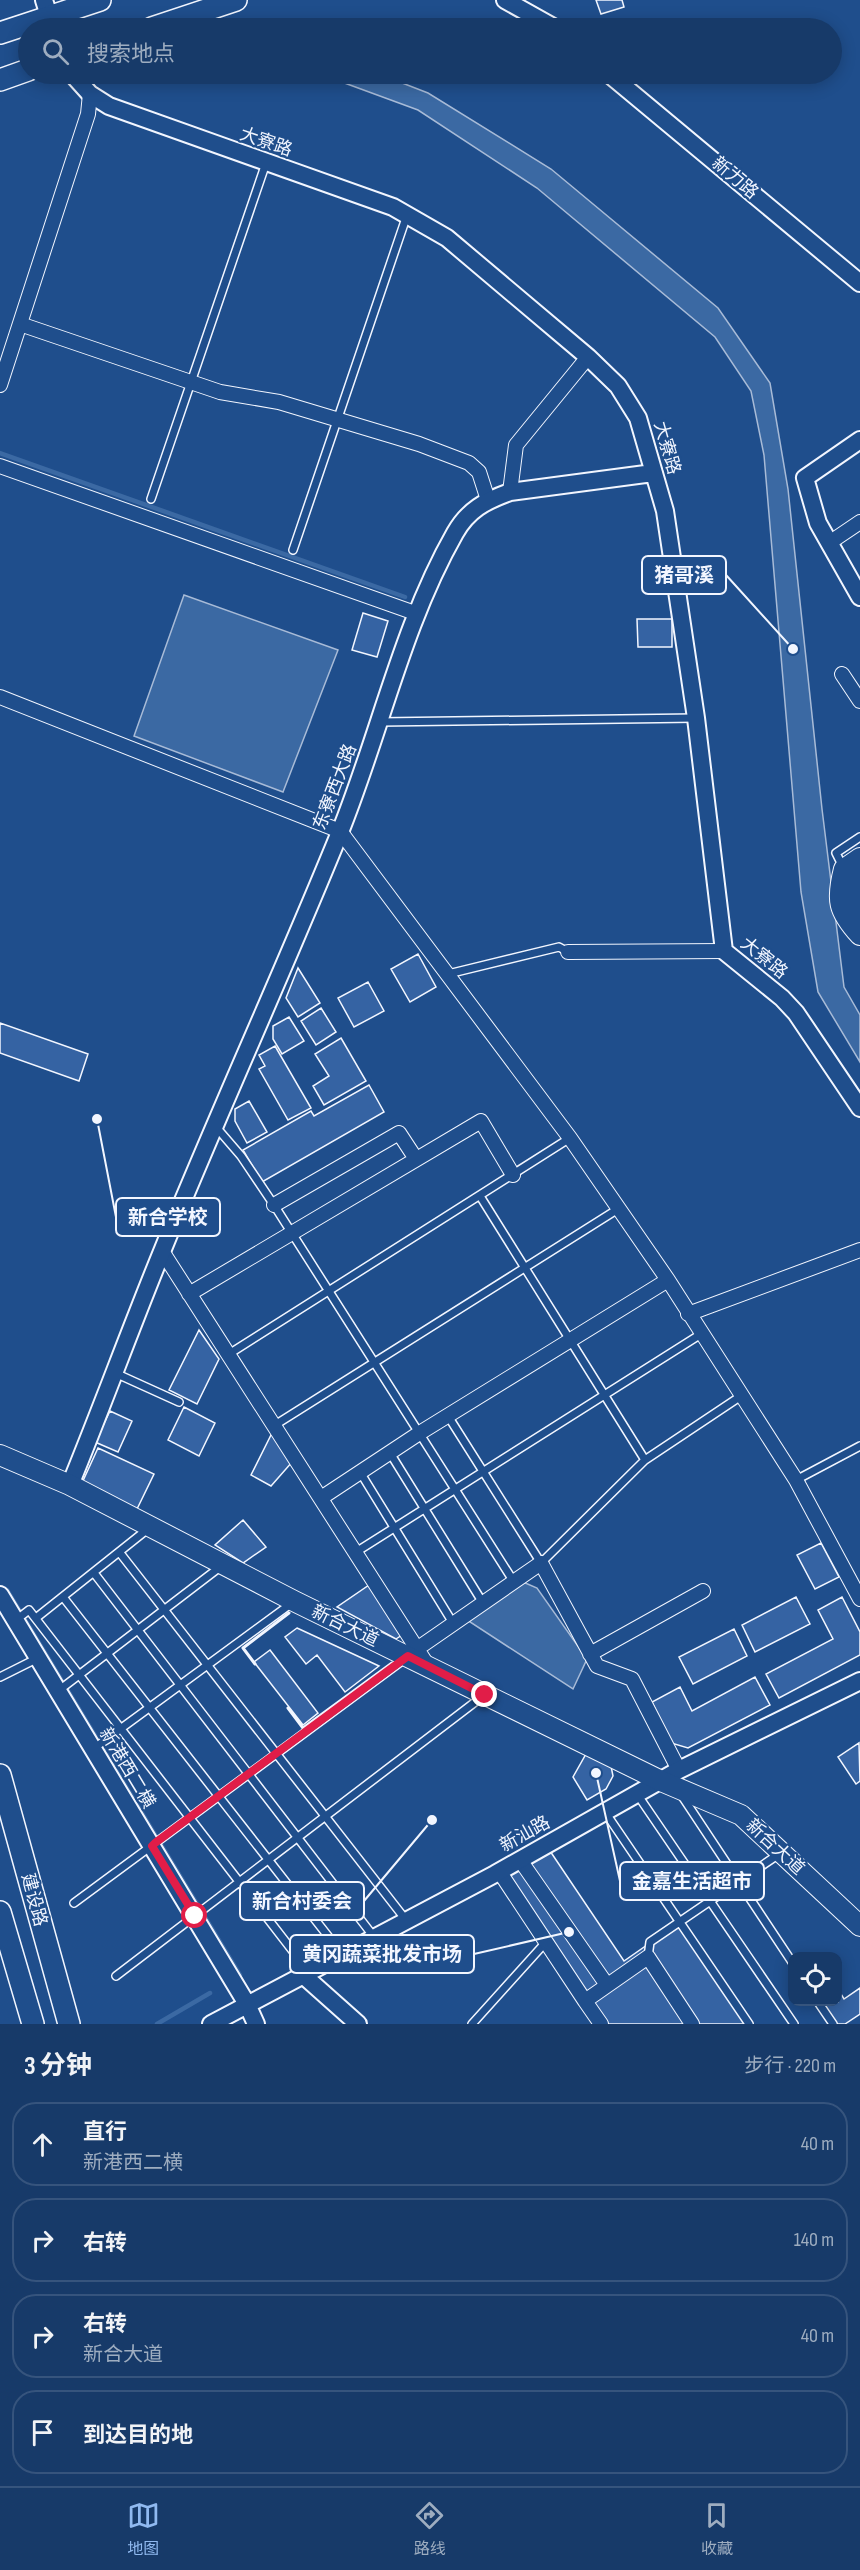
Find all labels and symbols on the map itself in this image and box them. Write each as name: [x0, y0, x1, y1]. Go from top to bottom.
street label: 大寮路: [237, 123, 295, 161]
street label: 新力路: [708, 153, 762, 203]
street label: 大寮路: [649, 419, 685, 477]
callout: 猪哥溪: [642, 556, 726, 594]
text: 猪哥溪: [654, 564, 714, 588]
street label: 东寮西大路: [309, 741, 361, 833]
street label: 大寮路: [736, 933, 792, 983]
callout: 新合学校: [116, 1198, 220, 1236]
text: 新合学校: [128, 1206, 208, 1230]
street label: 新合大道: [308, 1601, 382, 1651]
route end: [471, 1681, 497, 1707]
street label: 新港西二横: [95, 1724, 159, 1812]
street label: 新汕路: [496, 1812, 554, 1856]
street label: 新合大道: [742, 1815, 808, 1879]
callout: 金嘉生活超市: [620, 1862, 764, 1900]
text: 金嘉生活超市: [632, 1870, 752, 1894]
street label: 建设路: [17, 1871, 51, 1929]
callout: 新合村委会: [240, 1882, 364, 1920]
text: 新合村委会: [252, 1890, 352, 1914]
route start: [181, 1902, 207, 1928]
callout: 黄冈蔬菜批发市场: [290, 1935, 474, 1973]
text: 黄冈蔬菜批发市场: [302, 1943, 462, 1967]

